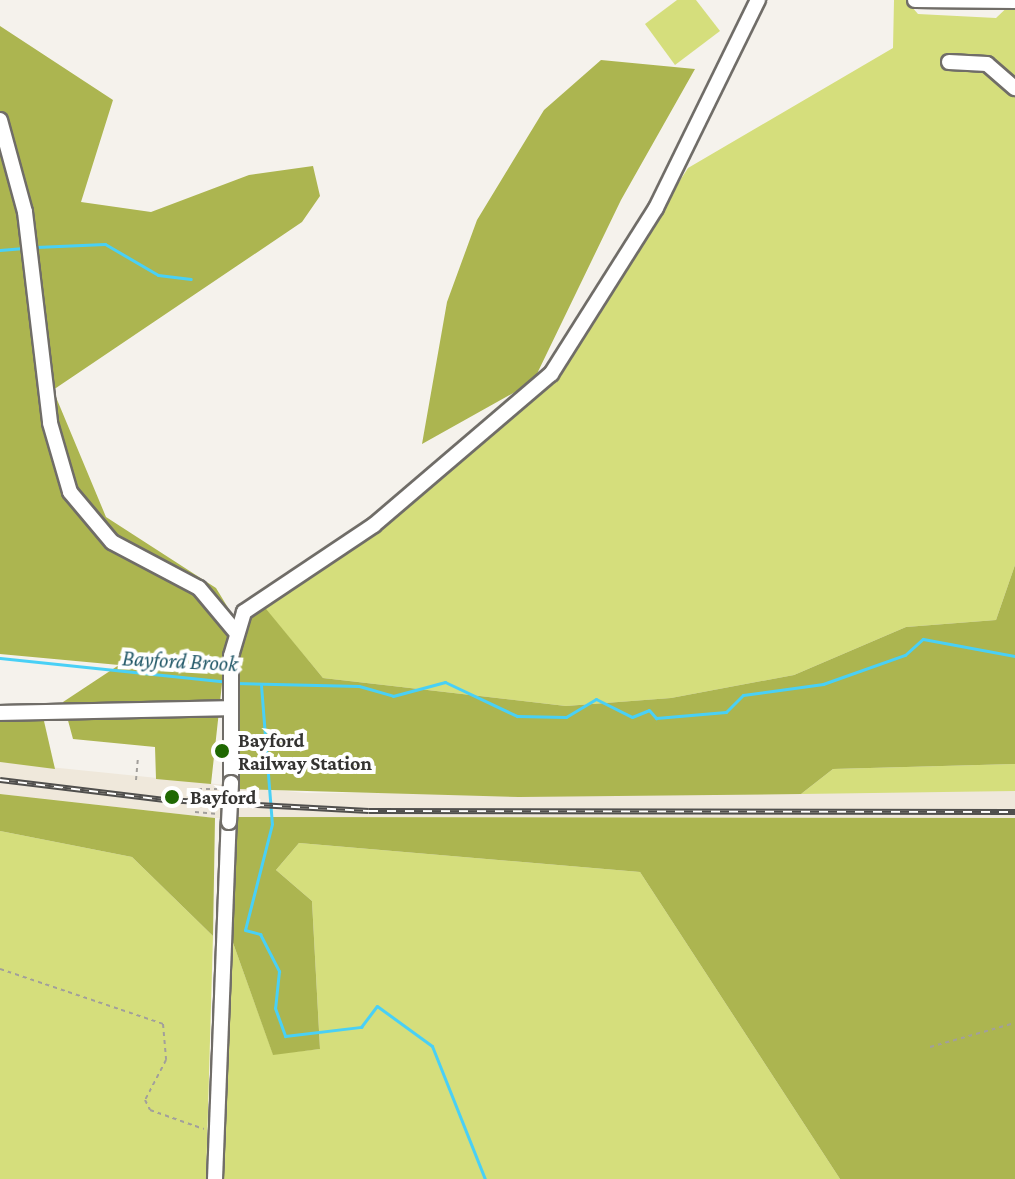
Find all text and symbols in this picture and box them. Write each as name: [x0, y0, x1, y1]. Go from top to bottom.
water label: Bayford Brook: [121, 645, 239, 677]
place label: Bayford Railway Station: [238, 728, 372, 775]
marker: Bayford Railway Station: [213, 742, 231, 760]
place label: Bayford: [190, 785, 257, 809]
marker: Bayford: [161, 786, 183, 808]

